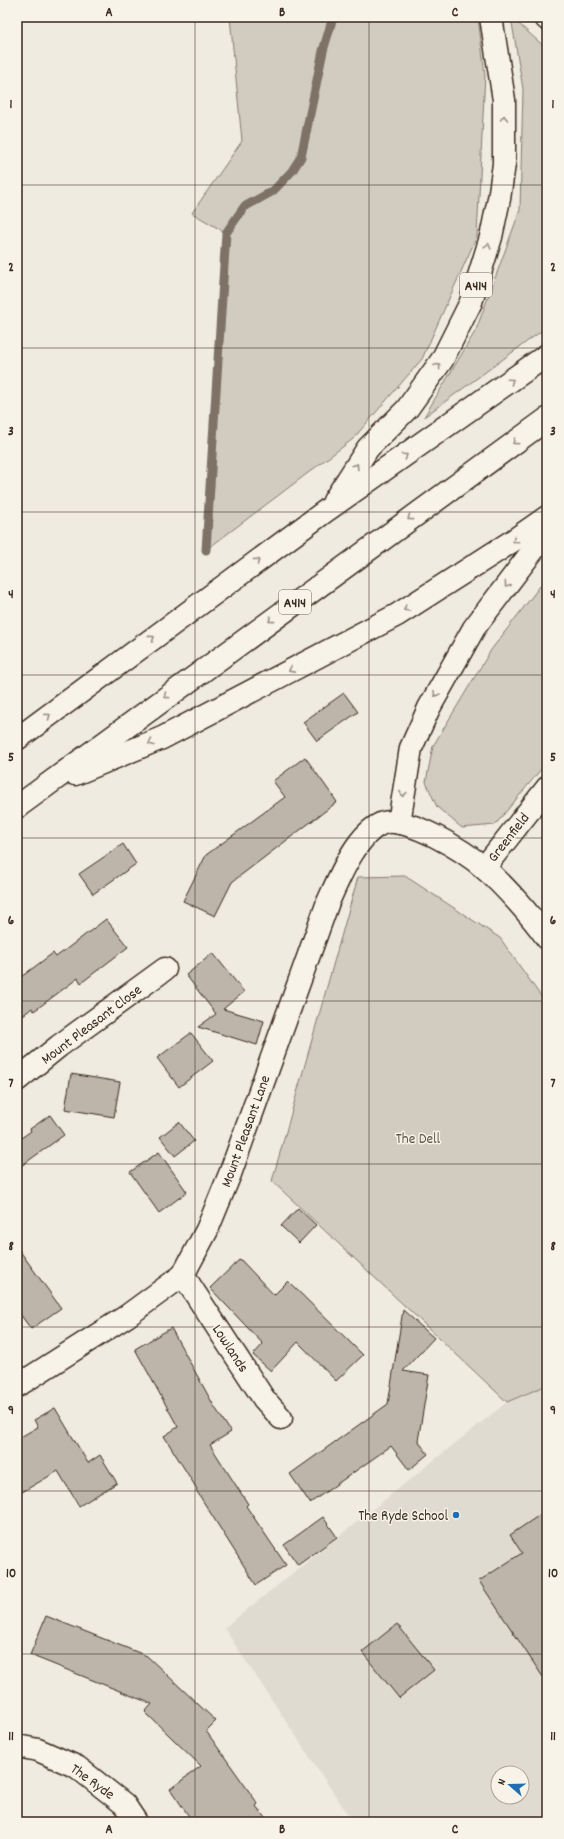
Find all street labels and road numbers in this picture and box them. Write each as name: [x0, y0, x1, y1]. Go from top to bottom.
road number: A414: [460, 273, 492, 297]
road number: A414: [279, 590, 311, 614]
street label: Greenfield: [483, 809, 536, 868]
street label: Mount Pleasant Close: [37, 980, 148, 1071]
street label: Mount Pleasant Lane: [216, 1072, 277, 1191]
street label: Lowlands: [206, 1321, 253, 1377]
street label: The Ryde: [65, 1759, 119, 1806]

